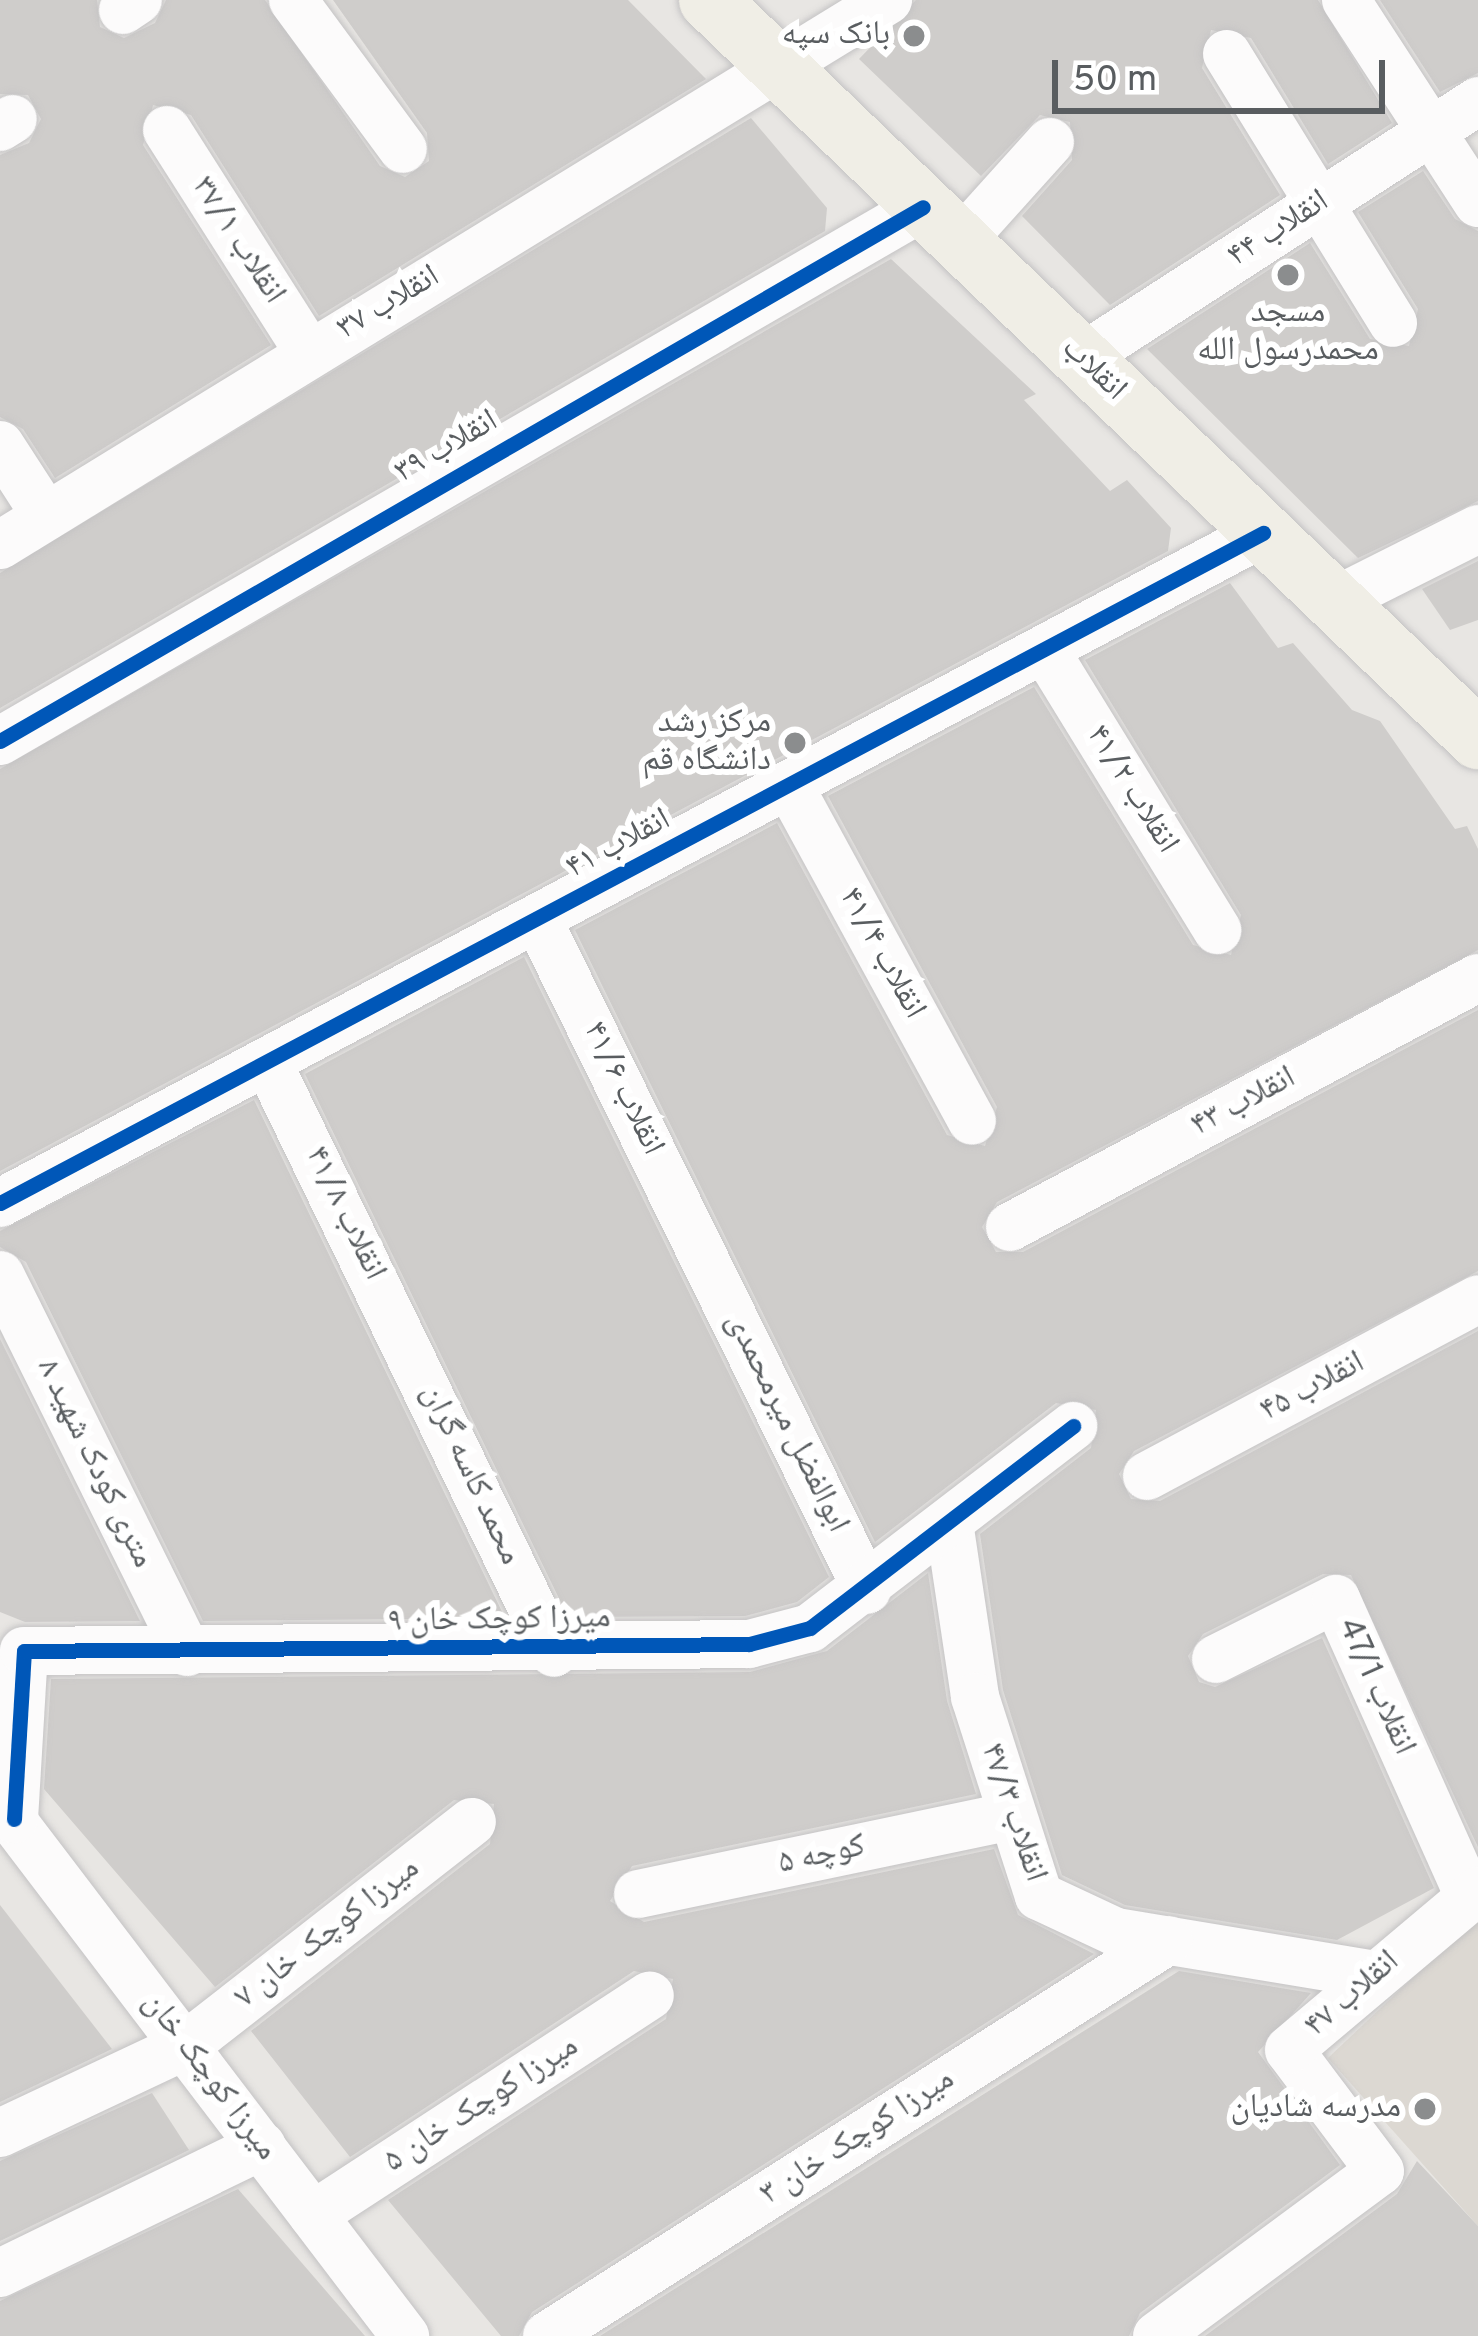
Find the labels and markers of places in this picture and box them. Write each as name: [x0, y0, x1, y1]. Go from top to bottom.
place label: بانک سپه: [782, 16, 890, 56]
marker: بانک سپه: [901, 23, 927, 49]
marker: مسجد محمدرسول الله: [1275, 262, 1301, 288]
place label: مسجد محمدرسول الله: [1197, 294, 1379, 372]
place label: مرکز رشد دانشگاه قم: [643, 704, 771, 782]
marker: مرکز رشد دانشگاه قم: [782, 730, 808, 756]
place label: مدرسه شادیان: [1230, 2089, 1401, 2129]
marker: مدرسه شادیان: [1412, 2096, 1438, 2122]

